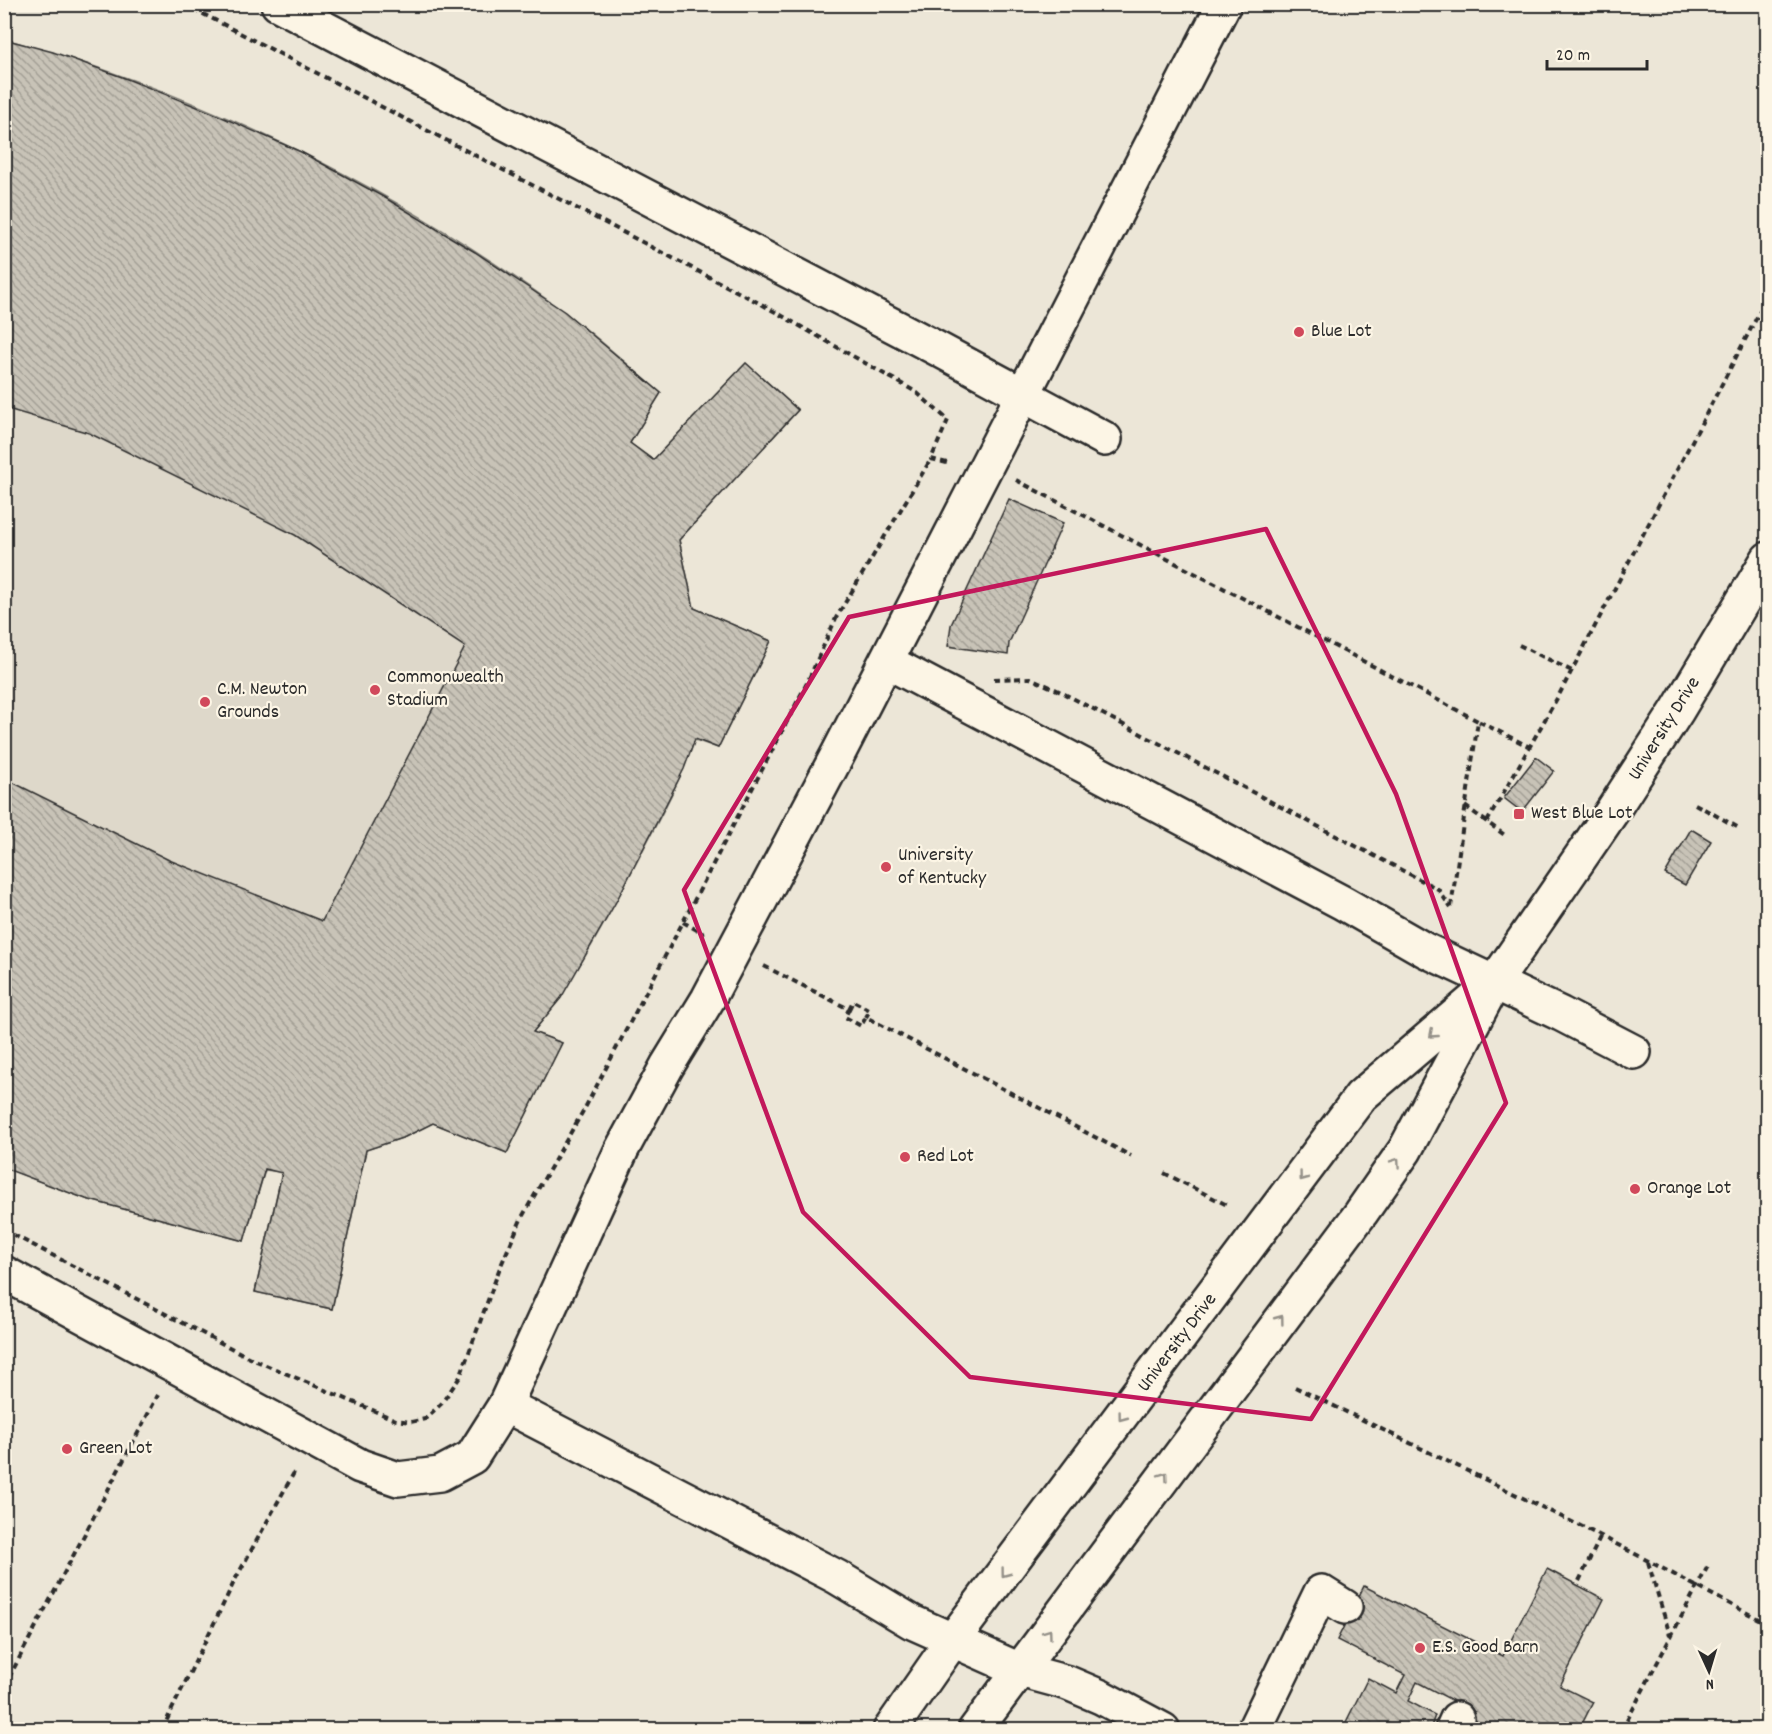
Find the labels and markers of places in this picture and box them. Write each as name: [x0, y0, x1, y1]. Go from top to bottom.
place label: Blue Lot: [1311, 318, 1372, 346]
marker: Blue Lot: [1292, 325, 1306, 339]
place label: Commonwealth Stadium: [387, 664, 504, 715]
place label: C.M. Newton Grounds: [217, 676, 307, 727]
marker: Commonwealth Stadium: [368, 683, 382, 697]
marker: C.M. Newton Grounds: [198, 695, 212, 709]
place label: West Blue Lot: [1531, 800, 1632, 828]
marker: West Blue Lot: [1512, 807, 1526, 821]
place label: University of Kentucky: [898, 842, 987, 893]
marker: University of Kentucky: [879, 860, 893, 874]
place label: Red Lot: [917, 1143, 974, 1171]
marker: Red Lot: [898, 1150, 912, 1164]
place label: Orange Lot: [1647, 1175, 1731, 1203]
marker: Orange Lot: [1628, 1182, 1642, 1196]
place label: Green Lot: [79, 1435, 152, 1463]
marker: Green Lot: [60, 1442, 74, 1456]
place label: E.S. Good Barn: [1432, 1634, 1539, 1662]
marker: E.S. Good Barn: [1413, 1641, 1427, 1655]

